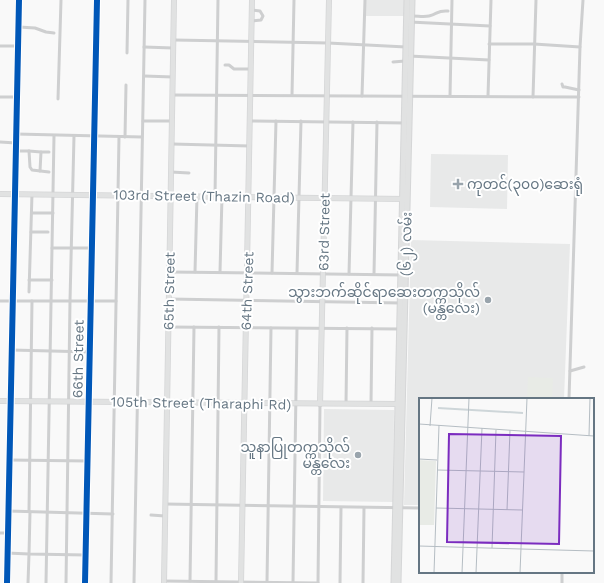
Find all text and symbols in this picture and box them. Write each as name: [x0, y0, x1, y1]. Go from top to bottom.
place label: ကုတင်(၃၀၀)ဆေးရုံ: [467, 174, 583, 196]
marker: ကုတင်(၃၀၀)ဆေးရုံ: [452, 178, 464, 190]
street label: 103rd Street (Thazin Road): [113, 186, 295, 206]
street label: 63rd Street: [315, 193, 333, 271]
street label: (၆၂) လမ်း: [395, 212, 419, 276]
street label: 64th Street: [238, 251, 256, 331]
street label: 65th Street: [160, 252, 178, 330]
place label: သွားဘက်ဆိုင်ရာဆေးတက္ကသိုလ် (မန္တလေး): [288, 282, 480, 320]
marker: သွားဘက်ဆိုင်ရာဆေးတက္ကသိုလ် (မန္တလေး): [483, 295, 493, 305]
street label: 66th Street: [69, 320, 87, 398]
street label: 105th Street (Tharaphi Rd): [111, 393, 291, 413]
inset map: [419, 398, 594, 573]
place label: သူနာပြုတက္ကသိုလ် မန္တလေး: [241, 437, 350, 475]
marker: သူနာပြုတက္ကသိုလ် မန္တလေး: [353, 450, 363, 460]

